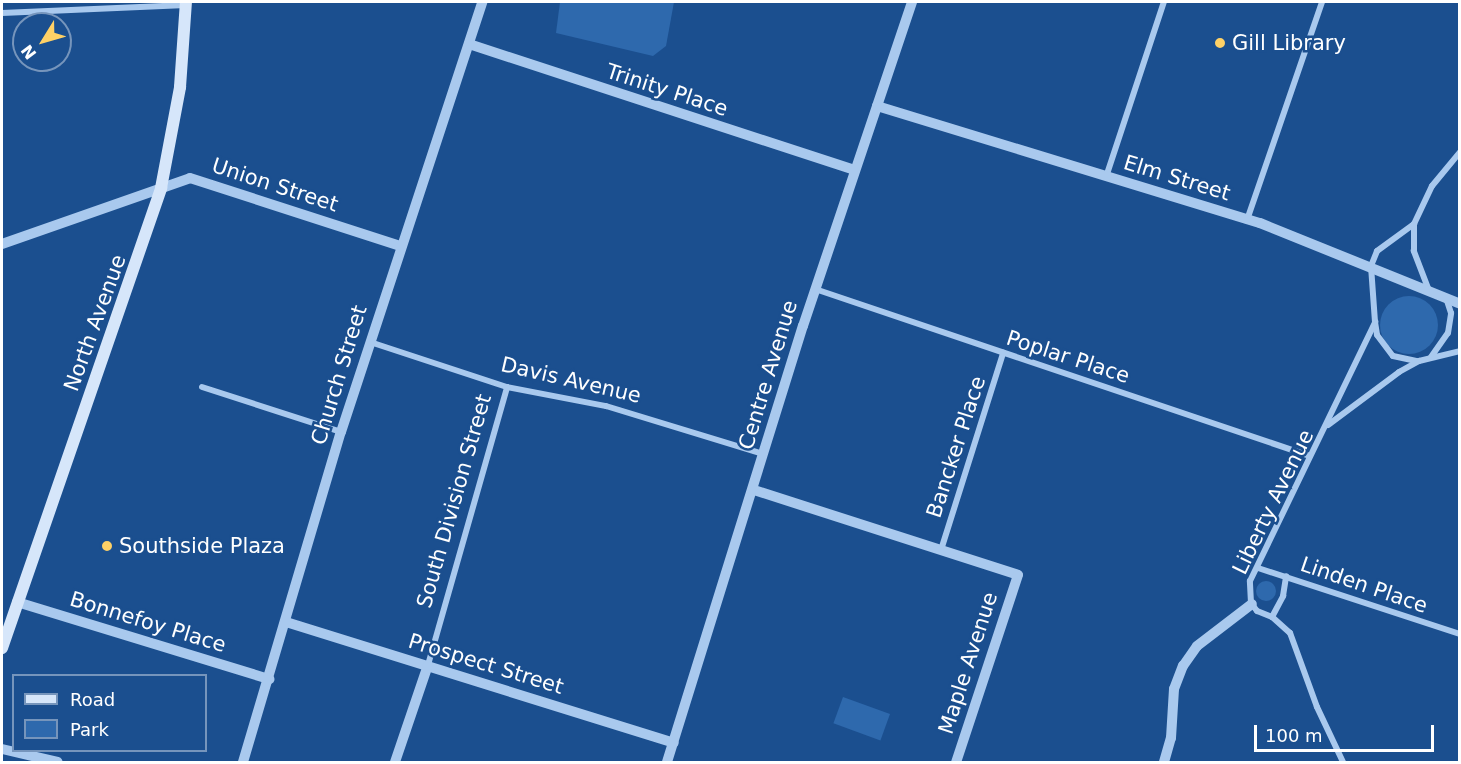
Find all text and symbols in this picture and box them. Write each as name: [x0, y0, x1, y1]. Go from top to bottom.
north arrow: [12, 12, 72, 72]
place label: Gill Library: [1232, 30, 1346, 56]
marker: Gill Library: [1213, 36, 1227, 50]
text: N: [17, 41, 40, 63]
street label: Trinity Place: [603, 58, 731, 122]
street label: Elm Street: [1121, 150, 1233, 206]
street label: Union Street: [209, 153, 341, 217]
street label: North Avenue: [59, 251, 131, 395]
street label: Centre Avenue: [733, 297, 803, 453]
street label: Church Street: [306, 302, 372, 448]
street label: Poplar Place: [1003, 325, 1133, 389]
street label: Davis Avenue: [499, 352, 643, 408]
street label: Bancker Place: [921, 373, 991, 521]
street label: South Division Street: [411, 391, 497, 611]
street label: Liberty Avenue: [1227, 426, 1319, 578]
place label: Southside Plaza: [119, 533, 285, 559]
marker: Southside Plaza: [100, 539, 114, 553]
street label: Linden Place: [1297, 551, 1431, 619]
street label: Bonnefoy Place: [67, 586, 229, 658]
street label: Maple Avenue: [933, 589, 1003, 737]
street label: Prospect Street: [405, 628, 567, 700]
legend: [12, 674, 207, 752]
text: Road: [70, 689, 115, 710]
scale bar: [1257, 713, 1437, 751]
text: Park: [70, 719, 109, 740]
text: 100 m: [1265, 725, 1323, 746]

